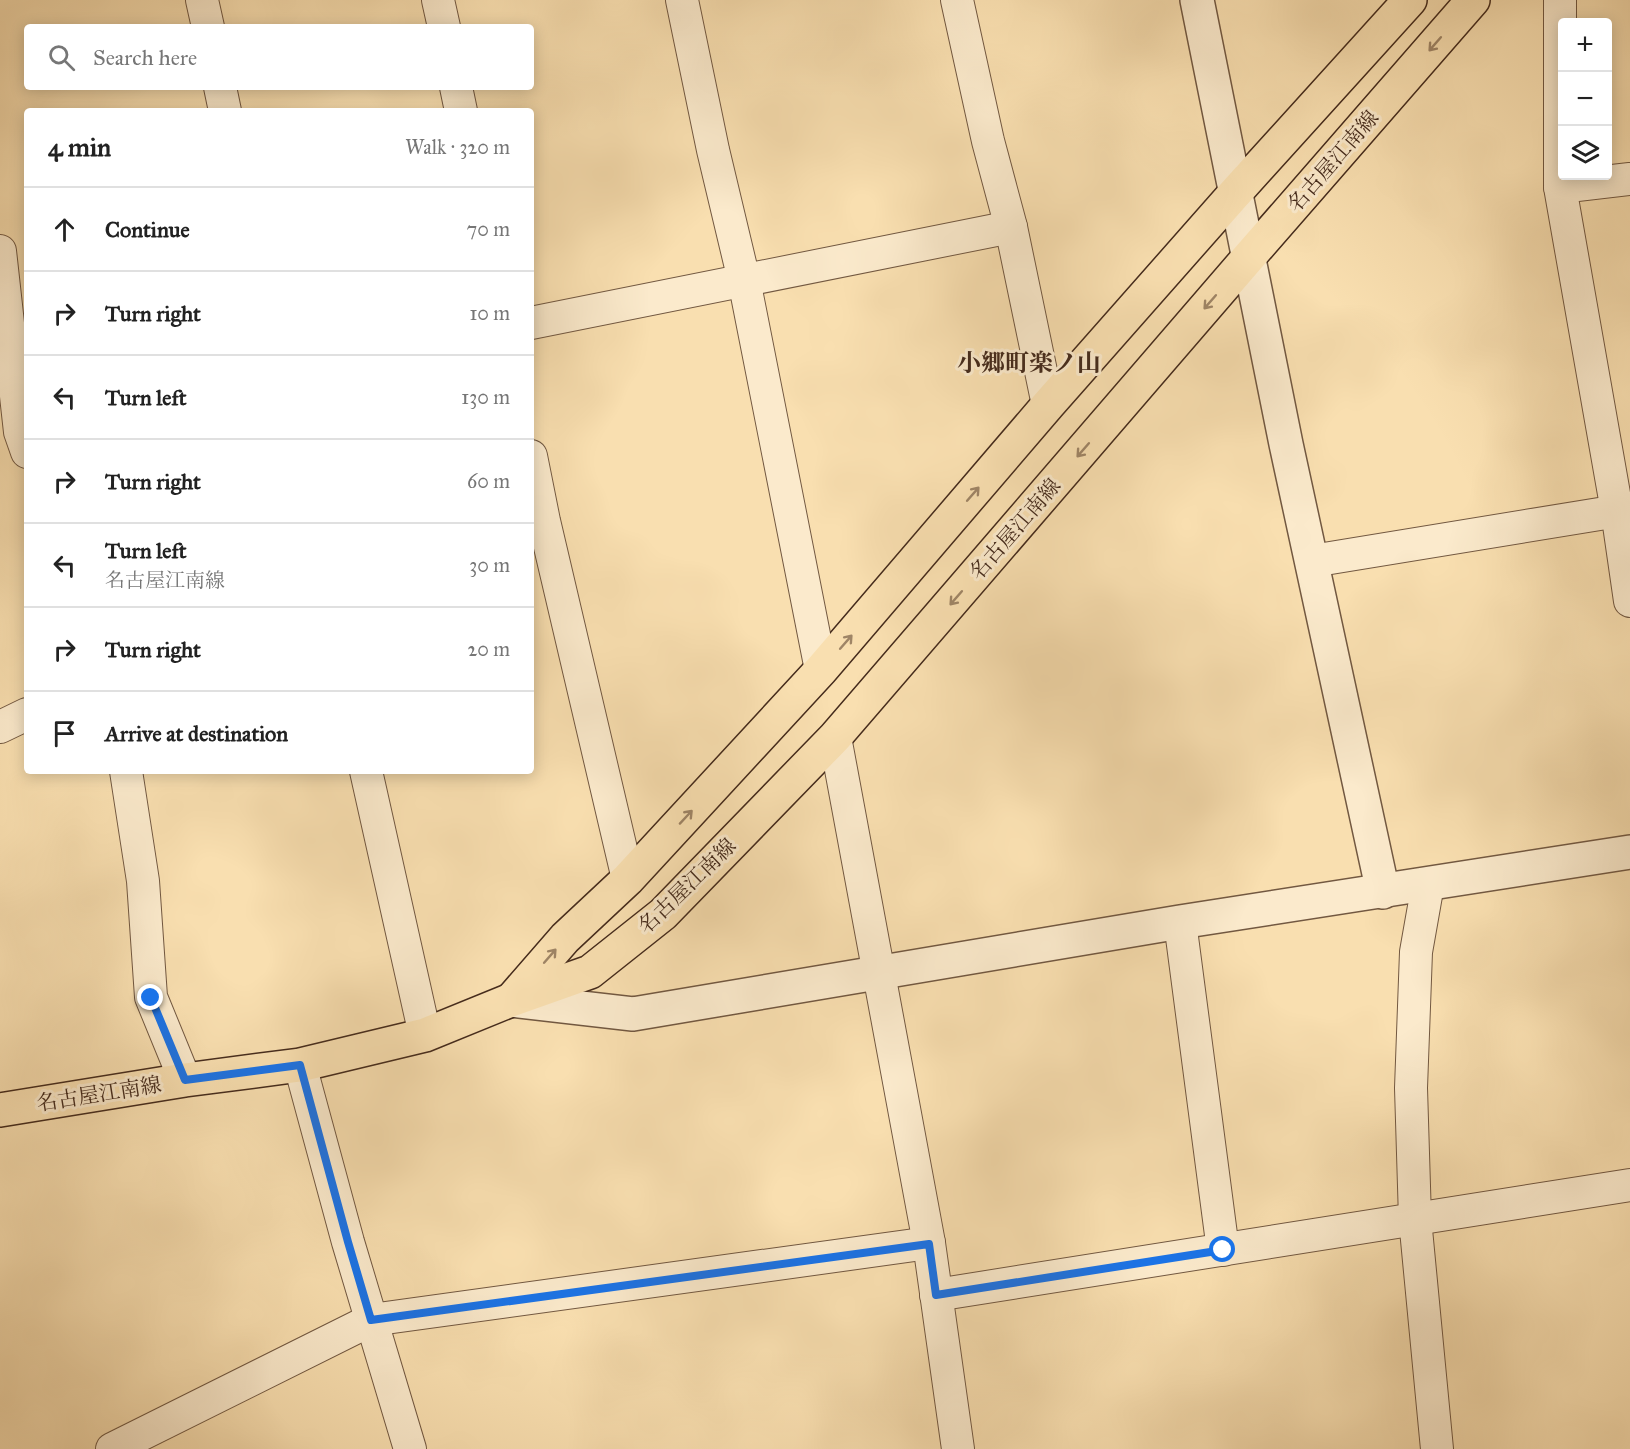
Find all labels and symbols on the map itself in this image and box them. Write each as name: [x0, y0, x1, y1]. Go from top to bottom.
one-way arrow: [1428, 36, 1442, 51]
street label: 名古屋江南線: [1282, 105, 1384, 217]
one-way arrow: [1203, 294, 1217, 309]
district label: 小郷町楽ノ山: [957, 348, 1101, 378]
one-way arrow: [1077, 442, 1090, 458]
street label: 名古屋江南線: [964, 473, 1066, 585]
one-way arrow: [966, 486, 979, 502]
one-way arrow: [949, 590, 963, 605]
one-way arrow: [839, 635, 853, 650]
one-way arrow: [679, 809, 693, 824]
street label: 名古屋江南線: [633, 833, 741, 939]
one-way arrow: [543, 948, 556, 964]
route end: [137, 984, 163, 1010]
street label: 名古屋江南線: [35, 1071, 163, 1117]
route start: [1209, 1236, 1235, 1262]

